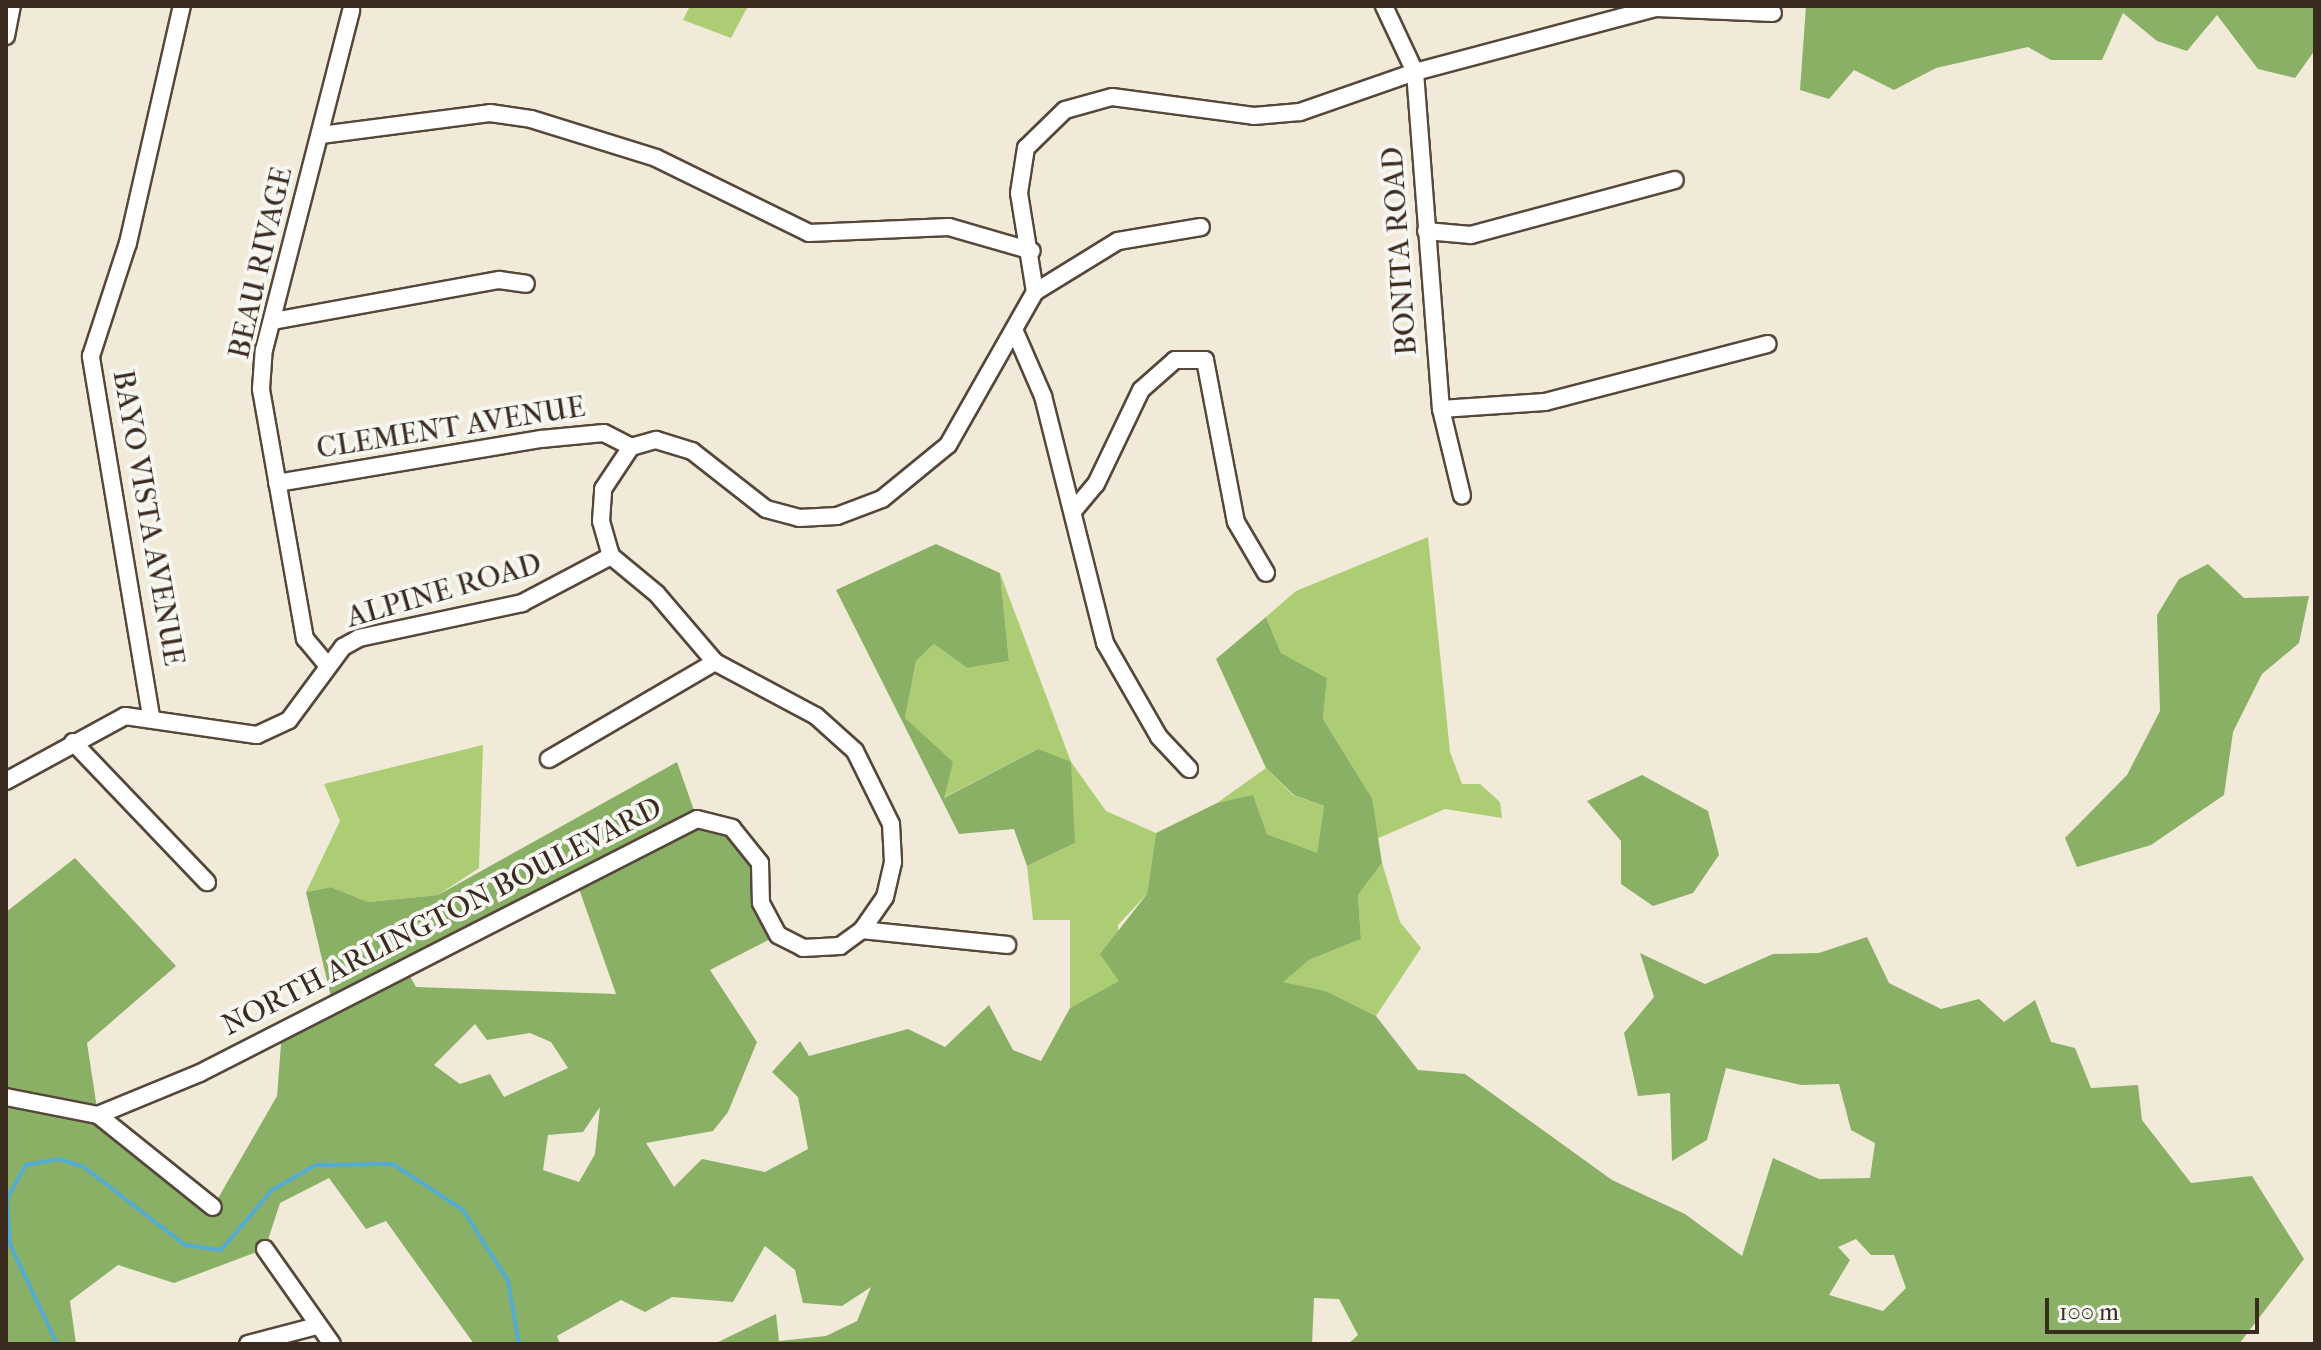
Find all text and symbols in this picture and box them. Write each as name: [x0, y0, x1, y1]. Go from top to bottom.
street label: BONITA ROAD: [1375, 145, 1425, 357]
street label: BEAU RIVAGE: [221, 164, 301, 362]
street label: BAYO VISTA AVENUE: [104, 367, 192, 669]
street label: CLEMENT AVENUE: [314, 389, 588, 467]
street label: ALPINE ROAD: [342, 546, 546, 636]
street label: NORTH ARLINGTON BOULEVARD: [216, 790, 668, 1044]
scale bar: [2049, 1282, 2263, 1332]
text: 100 m: [2059, 1298, 2119, 1326]

